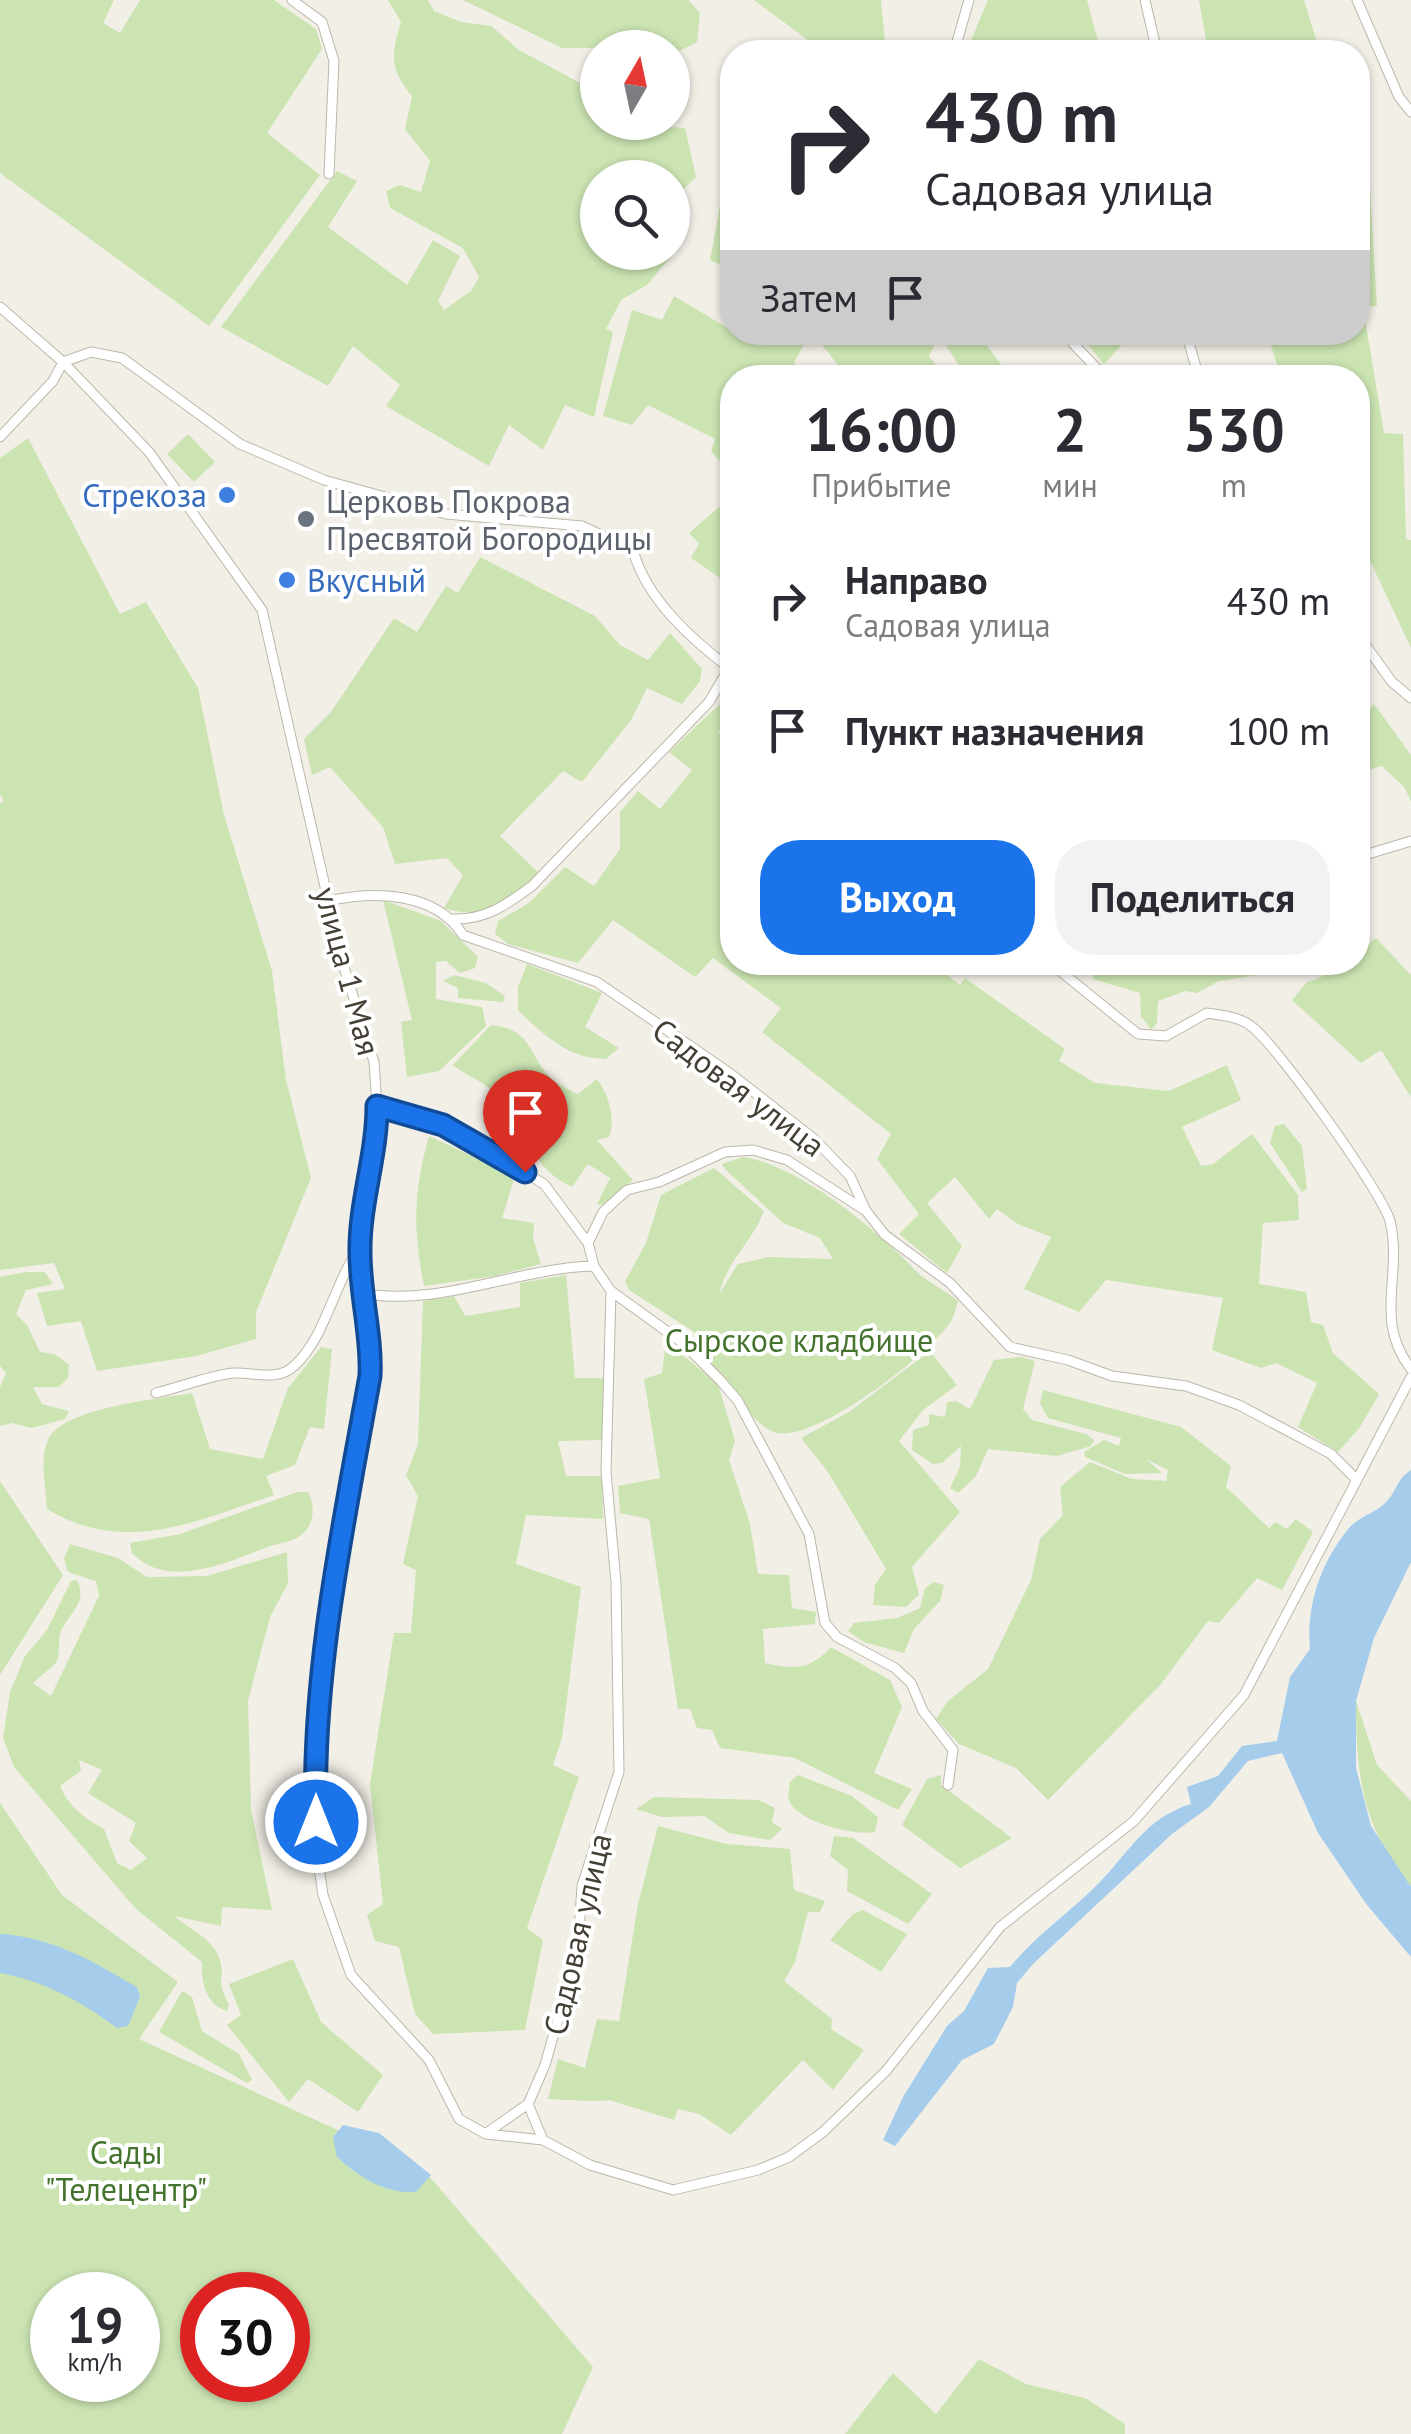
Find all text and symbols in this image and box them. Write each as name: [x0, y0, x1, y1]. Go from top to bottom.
north arrow: [580, 30, 690, 140]
map controls: [580, 30, 690, 270]
text: 430 m: [925, 71, 1118, 161]
icon: right: [760, 80, 890, 210]
text: Садовая улица: [925, 159, 1214, 217]
button: search: [580, 160, 690, 270]
icon: arrive: [878, 270, 933, 325]
text: Затем: [760, 273, 858, 322]
text: 16:00: [805, 390, 957, 468]
text: 2: [1053, 390, 1087, 468]
text: 530: [1183, 390, 1285, 468]
text: Прибытие: [811, 464, 951, 506]
text: мин: [1042, 464, 1098, 506]
text: m: [1221, 464, 1247, 506]
place label: Стрекоза: [82, 474, 207, 516]
place label: Церковь Покрова Пресвятой Богородицы: [326, 480, 652, 559]
marker: Стрекоза: [216, 484, 238, 506]
marker: Церковь Покрова Пресвятой Богородицы: [295, 508, 317, 530]
text: Направо: [845, 555, 988, 604]
place label: Вкусный: [307, 559, 426, 601]
marker: Вкусный: [276, 569, 298, 591]
icon: right: [760, 573, 815, 628]
text: 430 m: [1227, 576, 1330, 625]
text: Садовая улица: [845, 604, 1051, 646]
icon: arrive: [760, 703, 815, 758]
text: Пункт назначения: [845, 706, 1144, 755]
text: 100 m: [1227, 706, 1330, 755]
button: Выход: [760, 840, 1035, 955]
button: Поделиться: [1055, 840, 1330, 955]
street label: улица 1 Мая: [305, 882, 391, 1060]
street label: Садовая улица: [644, 1008, 834, 1166]
pin: [483, 1070, 568, 1173]
icon: arrive: [498, 1085, 553, 1140]
park label: Сырское кладбище: [665, 1319, 933, 1361]
position arrow: [264, 1770, 368, 1874]
street label: Садовая улица: [533, 1829, 621, 2039]
park label: Сады "Телецентр": [45, 2131, 207, 2210]
speed limit sign: 30: [180, 2272, 310, 2402]
text: 19: [67, 2292, 123, 2357]
text: km/h: [68, 2346, 122, 2378]

